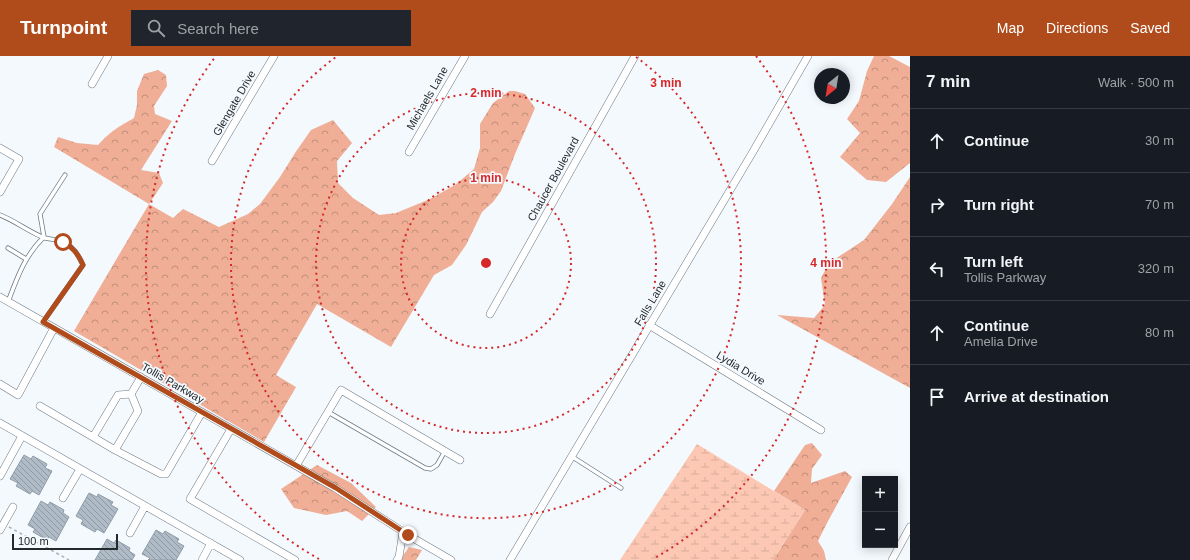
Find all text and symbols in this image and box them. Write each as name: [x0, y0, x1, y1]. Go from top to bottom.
search box: [131, 10, 411, 46]
text: Turnpoint: [20, 17, 107, 38]
icon: search: [145, 17, 167, 39]
text: Search here: [177, 20, 259, 37]
text: Map: [997, 20, 1024, 36]
text: Directions: [1046, 20, 1108, 36]
text: Saved: [1130, 20, 1170, 36]
street label: Michaels Lane: [404, 64, 450, 132]
street label: Glengate Drive: [210, 68, 258, 138]
north arrow: [814, 68, 850, 104]
text: 7 min: [926, 72, 970, 91]
text: Walk · 500 m: [1098, 75, 1174, 90]
text: 3 min: [650, 76, 682, 90]
text: 2 min: [470, 86, 502, 100]
icon: ahead: [926, 130, 948, 152]
text: Continue: [964, 132, 1029, 149]
text: 30 m: [1145, 133, 1174, 148]
street label: Chaucer Boulevard: [525, 135, 581, 223]
text: 1 min: [470, 171, 502, 185]
icon: right: [926, 194, 948, 216]
text: Turn right: [964, 196, 1034, 213]
text: 70 m: [1145, 197, 1174, 212]
route start: [54, 233, 72, 251]
text: Turn left: [964, 253, 1023, 270]
centre of rings: [479, 256, 493, 270]
text: 4 min: [810, 256, 842, 270]
icon: left: [926, 258, 948, 280]
text: 320 m: [1138, 261, 1174, 276]
text: Tollis Parkway: [964, 270, 1046, 285]
street label: Falls Lane: [632, 278, 668, 328]
text: Continue: [964, 317, 1029, 334]
icon: ahead: [926, 322, 948, 344]
text: 80 m: [1145, 325, 1174, 340]
text: Amelia Drive: [964, 334, 1038, 349]
street label: Lydia Drive: [714, 349, 768, 387]
street label: Tollis Parkway: [140, 360, 207, 406]
icon: arrive: [926, 386, 948, 408]
text: Arrive at destination: [964, 388, 1109, 405]
map controls: [862, 476, 898, 548]
button: +: [862, 476, 898, 512]
button: −: [862, 512, 898, 548]
route end: [399, 526, 417, 544]
scale bar: [12, 532, 118, 551]
text: 100 m: [18, 535, 49, 547]

